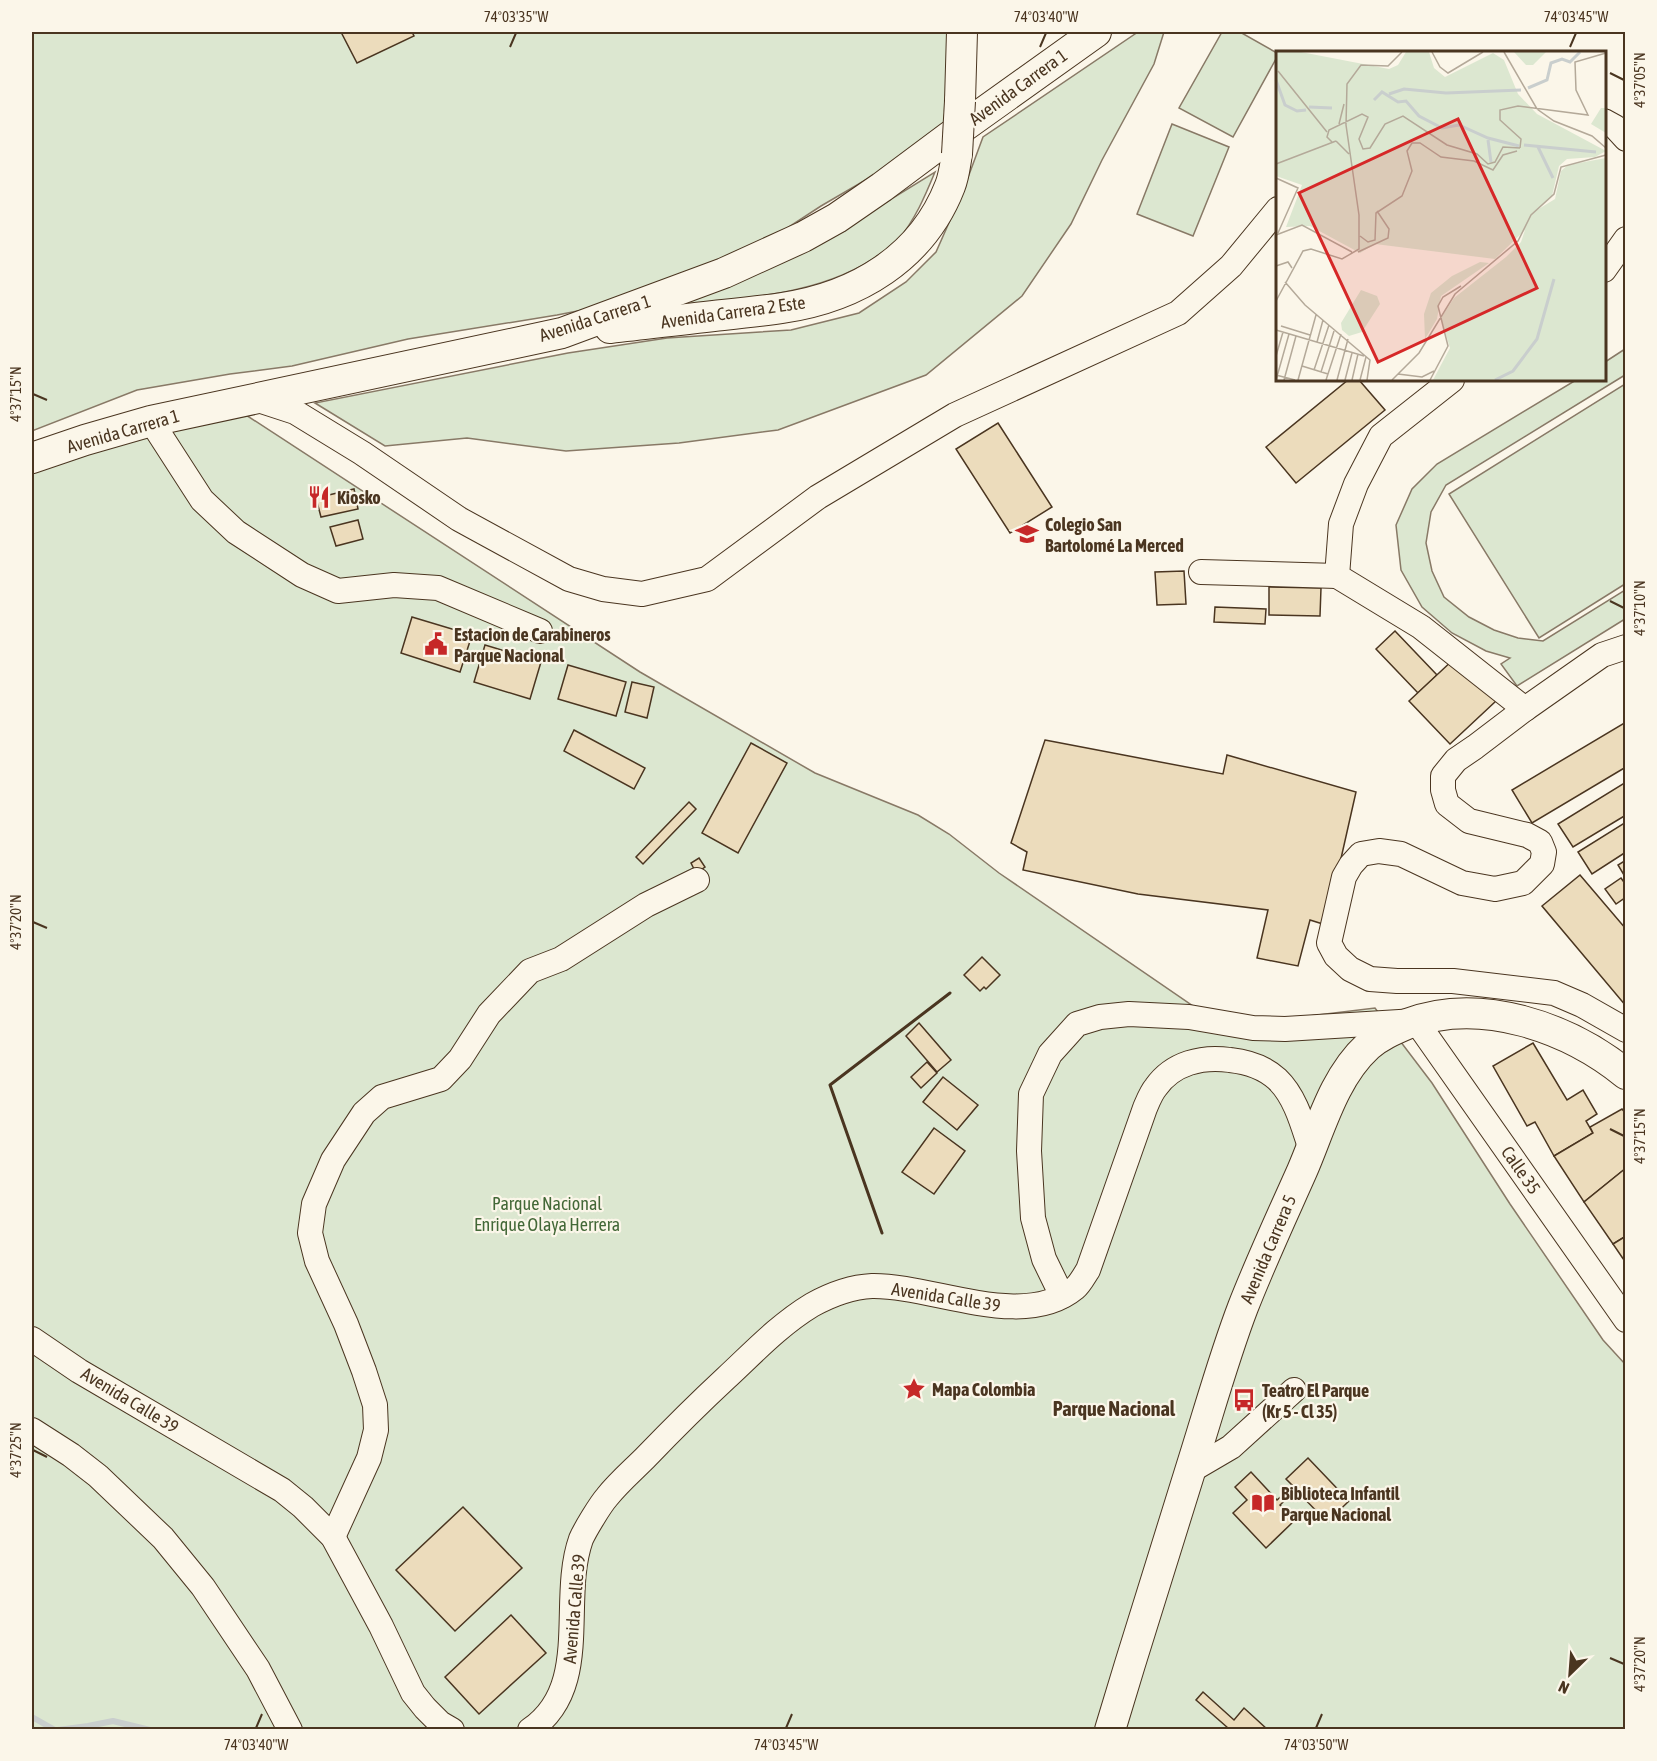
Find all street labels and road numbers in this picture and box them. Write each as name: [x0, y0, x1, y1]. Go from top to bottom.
street label: Avenida Carrera 1: [965, 44, 1071, 130]
street label: Avenida Carrera 1: [537, 290, 653, 346]
street label: Avenida Carrera 2 Este: [659, 291, 807, 333]
street label: Avenida Carrera 1: [64, 405, 182, 457]
street label: Calle 35: [1497, 1142, 1545, 1198]
street label: Avenida Carrera 5: [1236, 1192, 1300, 1306]
street label: Avenida Calle 39: [890, 1278, 1002, 1316]
street label: Avenida Calle 39: [78, 1363, 182, 1437]
street label: Avenida Calle 39: [559, 1553, 589, 1665]

